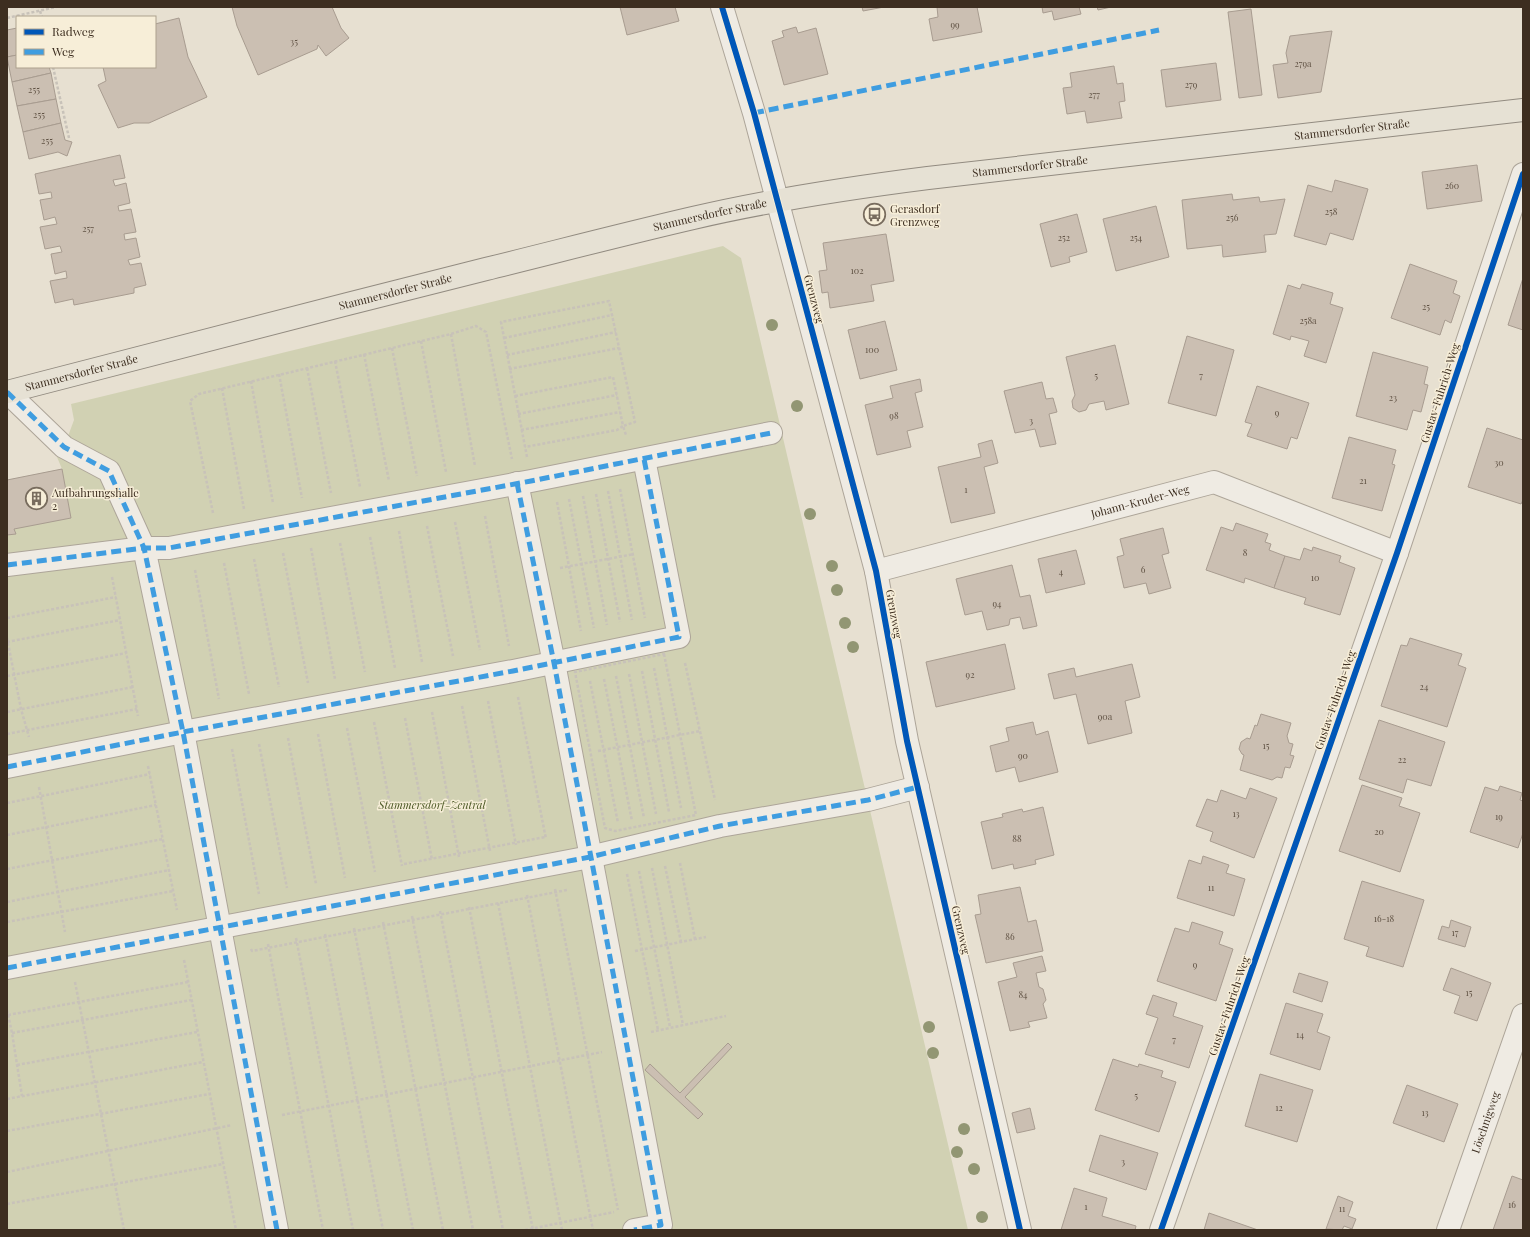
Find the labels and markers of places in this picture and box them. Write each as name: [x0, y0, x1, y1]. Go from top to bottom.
place label: Gerasdorf Grenzweg: [890, 201, 941, 229]
bus stop icon: Gerasdorf Grenzweg: [861, 202, 887, 228]
place label: Aufbahrungshalle 2: [51, 485, 139, 513]
building icon: Aufbahrungshalle 2: [24, 486, 50, 512]

